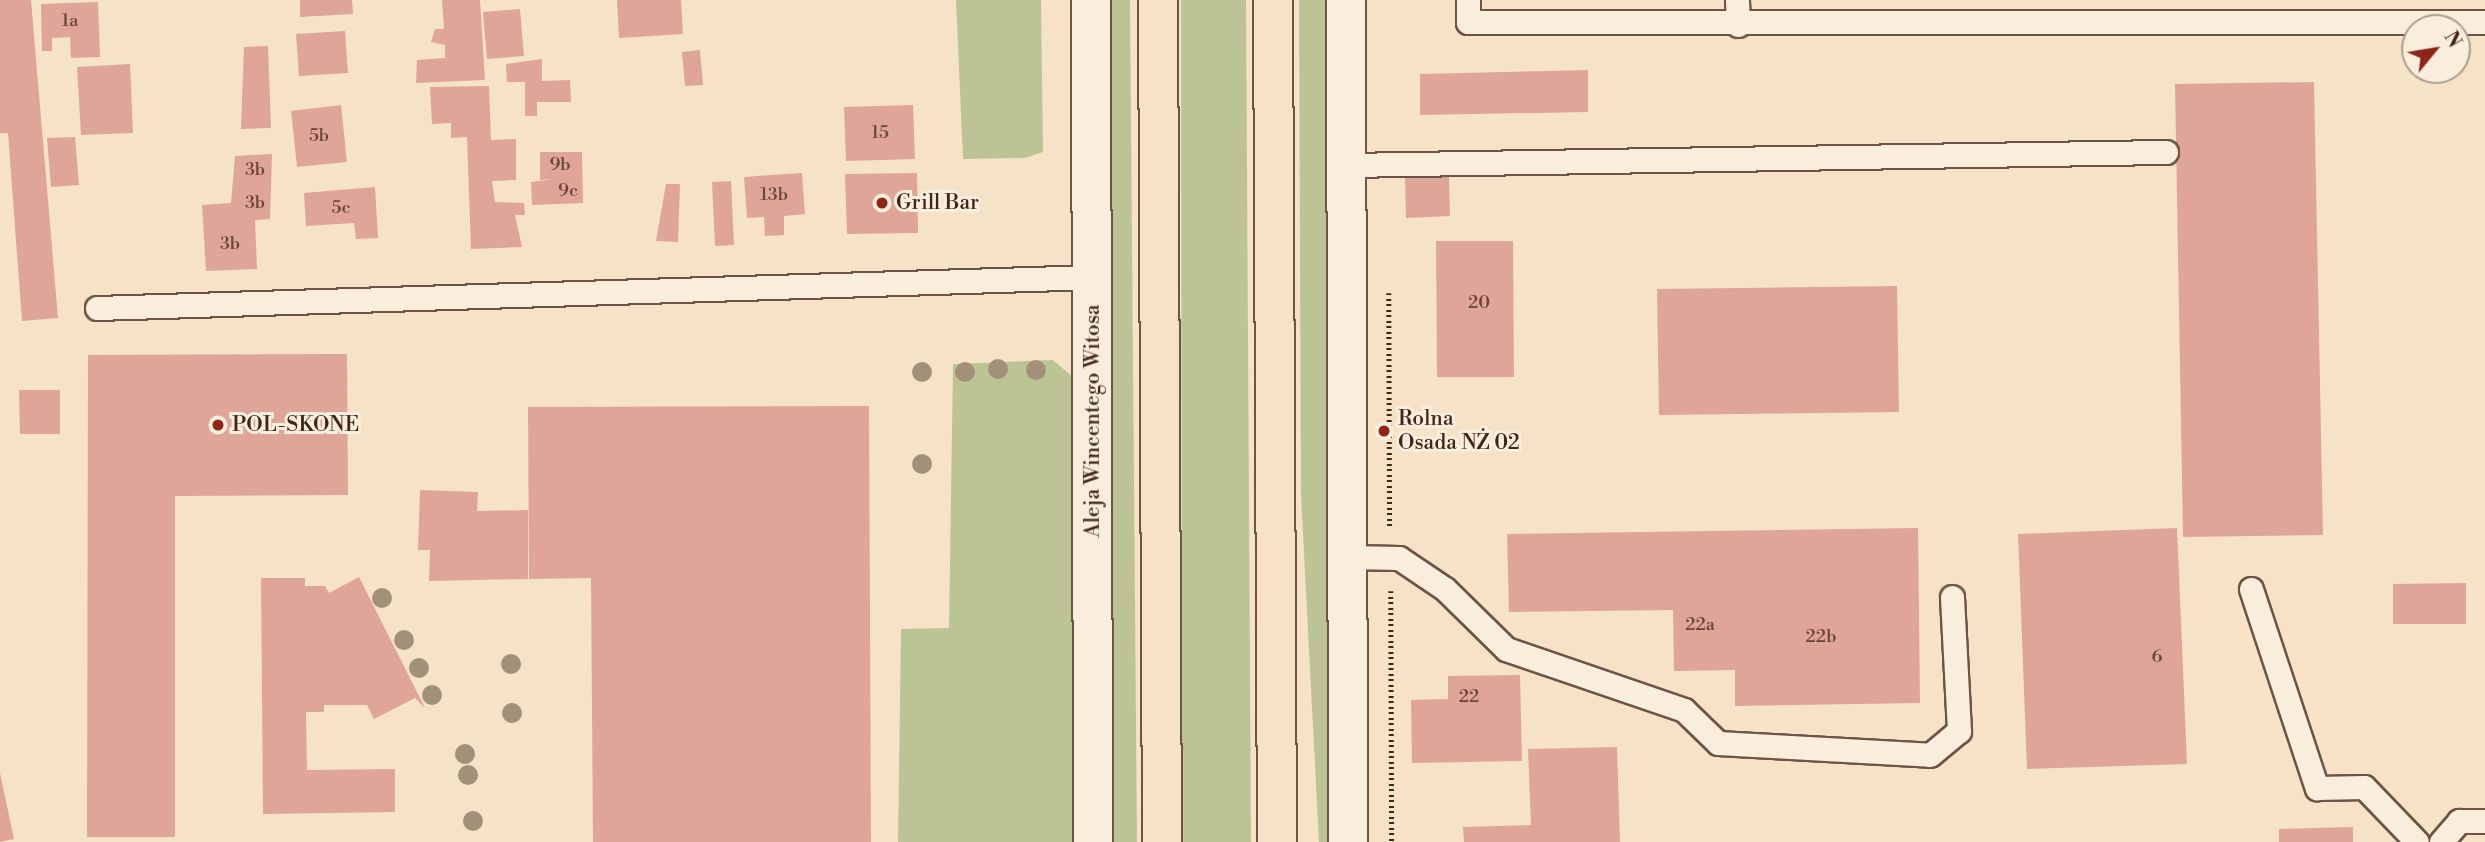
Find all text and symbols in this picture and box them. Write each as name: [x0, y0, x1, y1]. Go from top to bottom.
house number: 1a: [62, 10, 78, 32]
north arrow: [2401, 14, 2471, 84]
text: N: [2438, 27, 2467, 52]
house number: 15: [871, 122, 889, 144]
house number: 5b: [309, 125, 329, 147]
house number: 9b: [549, 154, 571, 176]
house number: 3b: [245, 159, 265, 181]
house number: 9c: [558, 180, 578, 202]
house number: 13b: [760, 184, 788, 206]
place label: Grill Bar: [896, 190, 979, 216]
house number: 3b: [245, 192, 265, 214]
marker: Grill Bar: [874, 195, 890, 211]
house number: 5c: [331, 197, 351, 219]
house number: 3b: [220, 233, 240, 255]
house number: 20: [1468, 292, 1490, 314]
street label: Aleja Wincentego Witosa: [1080, 304, 1106, 538]
place label: Rolna Osada NŻ 02: [1398, 406, 1520, 456]
place label: POL-SKONE: [232, 412, 359, 438]
marker: POL-SKONE: [210, 417, 226, 433]
marker: Rolna Osada NŻ 02: [1376, 423, 1392, 439]
house number: 22a: [1685, 614, 1715, 636]
house number: 22b: [1806, 626, 1836, 648]
house number: 6: [2152, 646, 2162, 668]
house number: 22: [1459, 686, 1479, 708]

